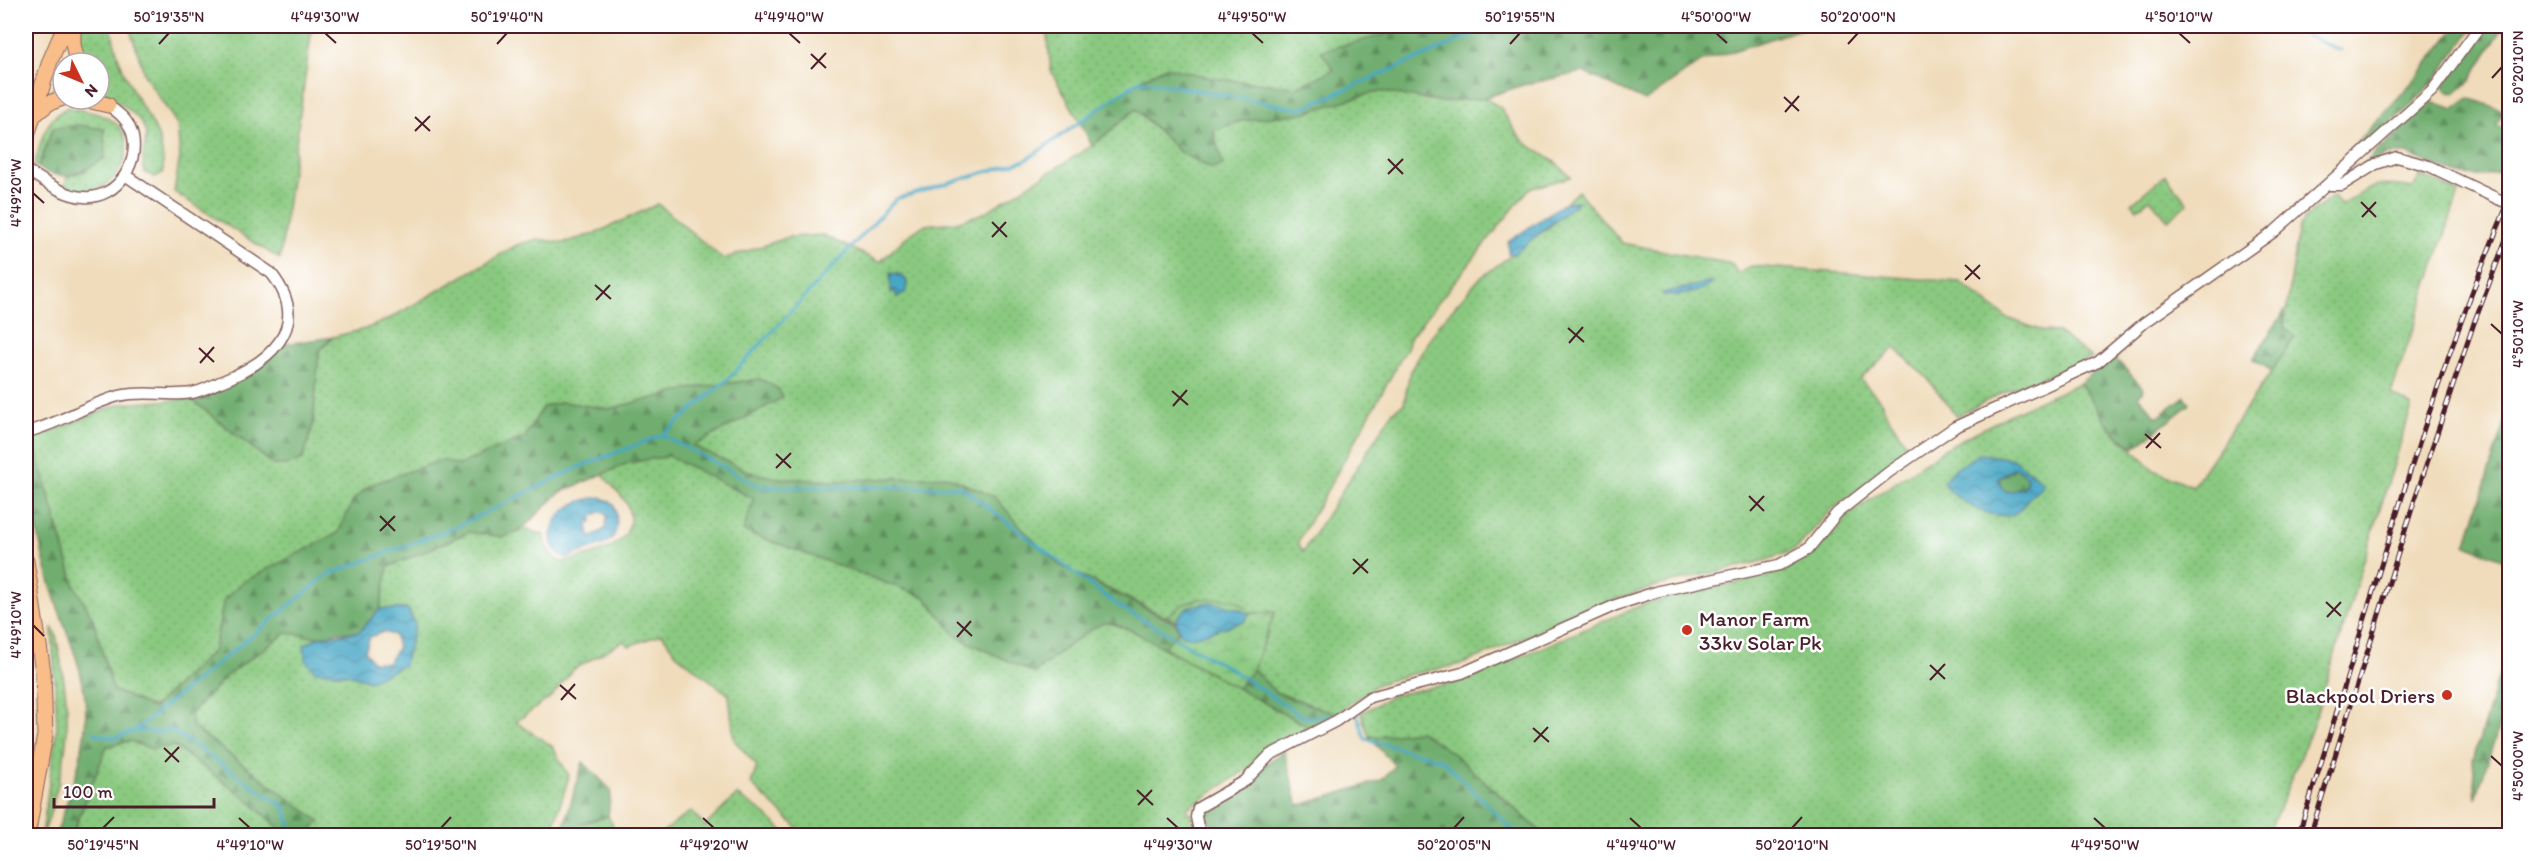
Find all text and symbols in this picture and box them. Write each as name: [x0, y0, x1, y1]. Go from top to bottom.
text: 50°19'35"N: [134, 8, 204, 26]
text: 4°49'30"W: [291, 8, 360, 26]
text: 50°19'40"N: [471, 8, 544, 26]
text: 4°49'40"W: [754, 8, 824, 26]
text: 4°49'50"W: [1218, 8, 1286, 26]
text: 50°19'55"N: [1485, 8, 1555, 26]
text: 4°50'00"W: [1681, 8, 1751, 26]
text: 50°20'00"N: [1820, 8, 1896, 26]
text: 4°50'10"W: [2145, 8, 2213, 26]
text: 50°20'10"N: [2509, 30, 2527, 104]
north arrow: [51, 51, 111, 111]
text: N: [81, 80, 102, 101]
text: 4°49'20"W: [7, 159, 25, 227]
text: 4°50'10"W: [2509, 300, 2527, 368]
text: 4°49'10"W: [7, 591, 25, 659]
place label: Manor Farm 33kv Solar Pk: [1699, 606, 1822, 655]
marker: Manor Farm 33kv Solar Pk: [1680, 623, 1694, 637]
place label: Blackpool Driers: [2286, 683, 2435, 708]
marker: Blackpool Driers: [2440, 688, 2454, 702]
text: 4°50'00"W: [2509, 731, 2527, 801]
scale bar: [54, 771, 214, 809]
text: 100 m: [63, 781, 113, 803]
text: 50°19'45"N: [67, 836, 139, 854]
text: 4°49'10"W: [216, 836, 284, 854]
text: 50°19'50"N: [405, 836, 477, 854]
text: 4°49'20"W: [680, 836, 748, 854]
text: 4°49'30"W: [1144, 836, 1213, 854]
text: 50°20'05"N: [1417, 836, 1491, 854]
text: 4°49'40"W: [1606, 836, 1676, 854]
text: 50°20'10"N: [1755, 836, 1829, 854]
text: 4°49'50"W: [2071, 836, 2139, 854]

